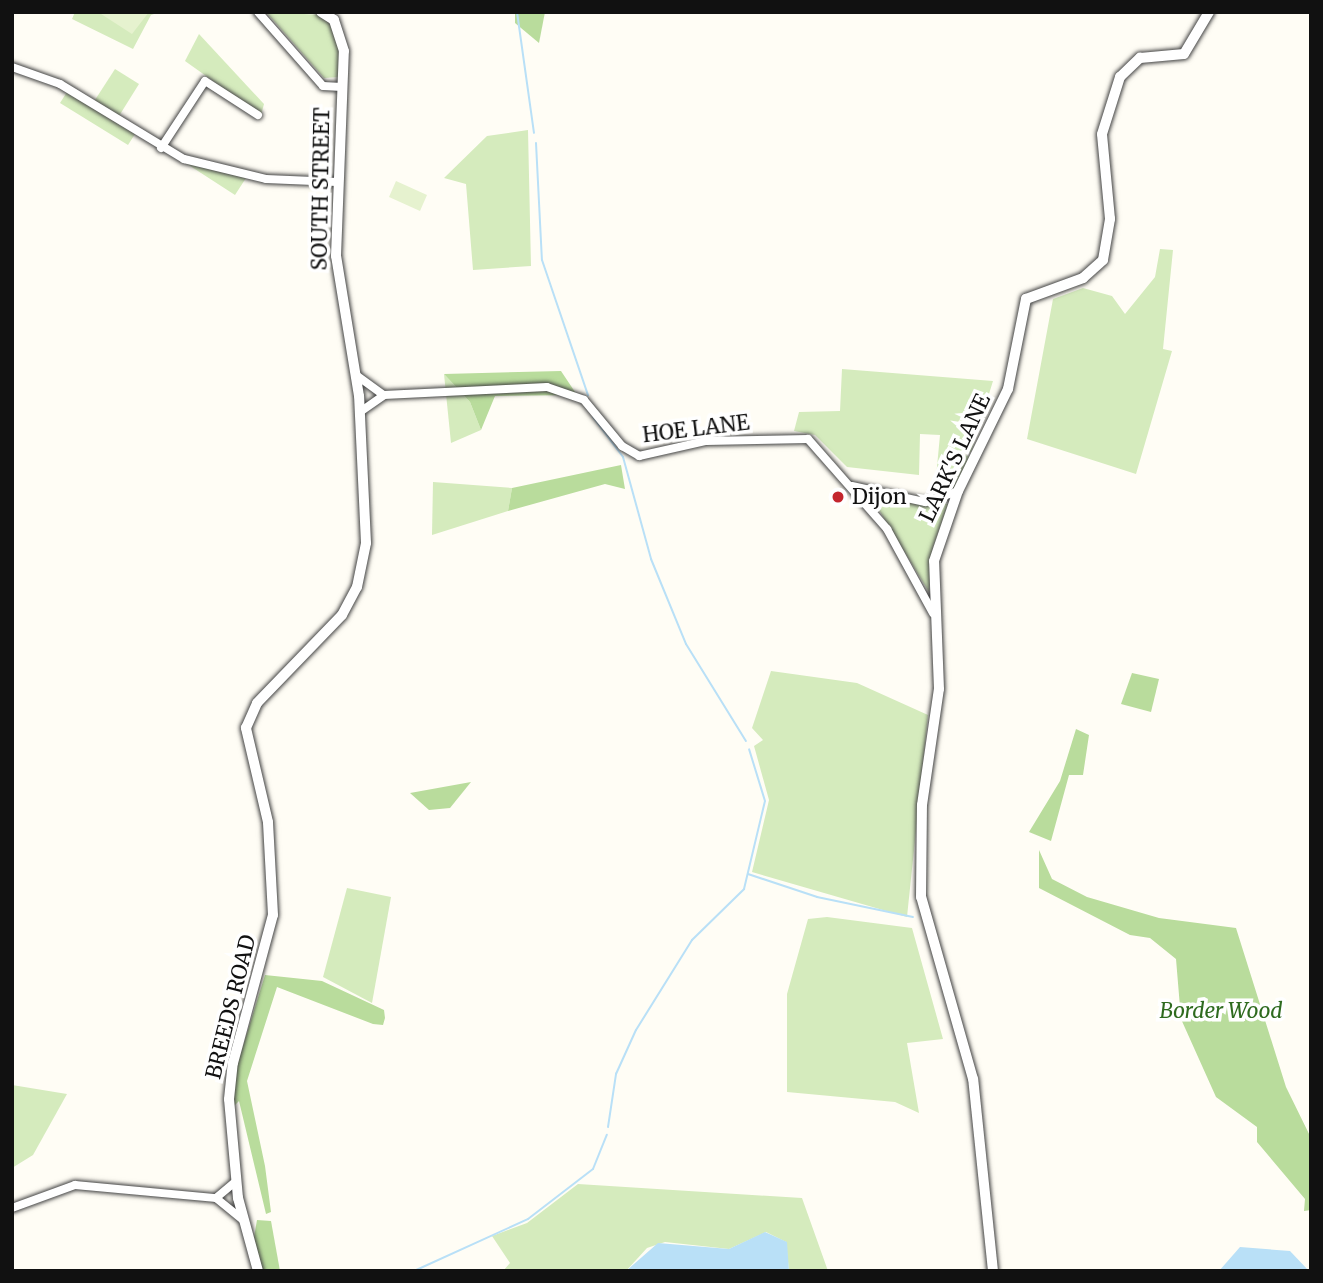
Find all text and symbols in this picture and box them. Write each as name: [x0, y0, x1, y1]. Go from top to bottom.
street label: SOUTH STREET: [307, 107, 335, 271]
street label: LARK'S LANE: [914, 390, 996, 526]
street label: HOE LANE: [641, 410, 751, 448]
place label: Dijon: [852, 484, 907, 510]
marker: Dijon: [830, 489, 846, 505]
street label: BREEDS ROAD: [201, 932, 261, 1082]
park label: Border Wood: [1159, 998, 1283, 1024]

